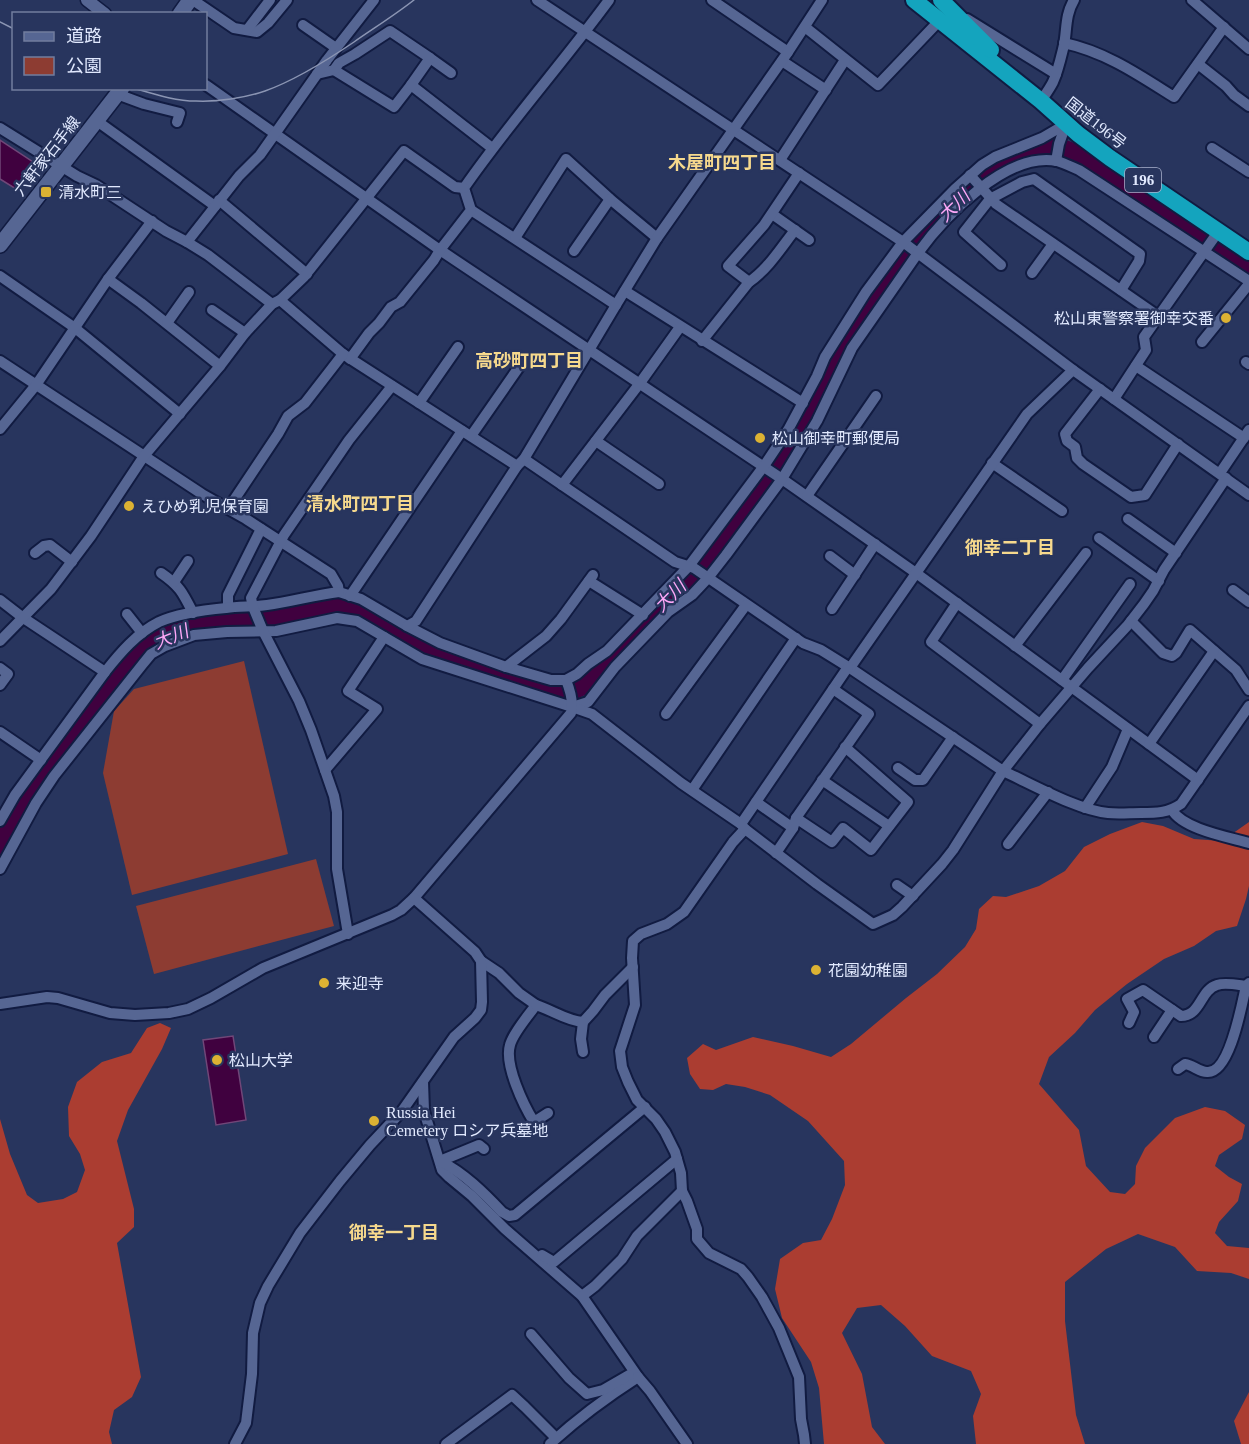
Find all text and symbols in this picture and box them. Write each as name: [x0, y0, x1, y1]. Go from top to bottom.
legend: [12, 12, 207, 90]
text: 道路: [66, 26, 102, 46]
text: 公園: [66, 56, 102, 76]
street label: 国道196号: [1062, 94, 1130, 152]
street label: 六軒家石手線: [11, 113, 83, 199]
district label: 木屋町四丁目: [668, 153, 776, 173]
road number: 196: [1125, 168, 1161, 192]
place label: 清水町三: [58, 184, 122, 201]
marker: 清水町三: [39, 185, 53, 199]
water label: 大川: [934, 185, 975, 226]
place label: 松山東警察署御幸交番: [1054, 310, 1214, 327]
marker: 松山東警察署御幸交番: [1219, 311, 1233, 325]
district label: 高砂町四丁目: [475, 351, 583, 371]
place label: 松山御幸町郵便局: [772, 430, 900, 447]
marker: 松山御幸町郵便局: [753, 431, 767, 445]
district label: 清水町四丁目: [306, 494, 414, 514]
place label: えひめ乳児保育園: [141, 498, 269, 515]
marker: えひめ乳児保育園: [122, 499, 136, 513]
district label: 御幸二丁目: [964, 538, 1055, 558]
water label: 大川: [650, 575, 691, 616]
water label: 大川: [151, 620, 193, 653]
place label: 花園幼稚園: [828, 962, 908, 979]
marker: 花園幼稚園: [809, 963, 823, 977]
place label: 来迎寺: [336, 975, 384, 992]
marker: 来迎寺: [317, 976, 331, 990]
place label: 松山大学: [229, 1052, 293, 1069]
marker: 松山大学: [210, 1053, 224, 1067]
place label: Russia Hei Cemetery ロシア兵墓地: [386, 1104, 548, 1140]
marker: Russia Hei Cemetery ロシア兵墓地: [367, 1114, 381, 1128]
district label: 御幸一丁目: [348, 1223, 439, 1243]

